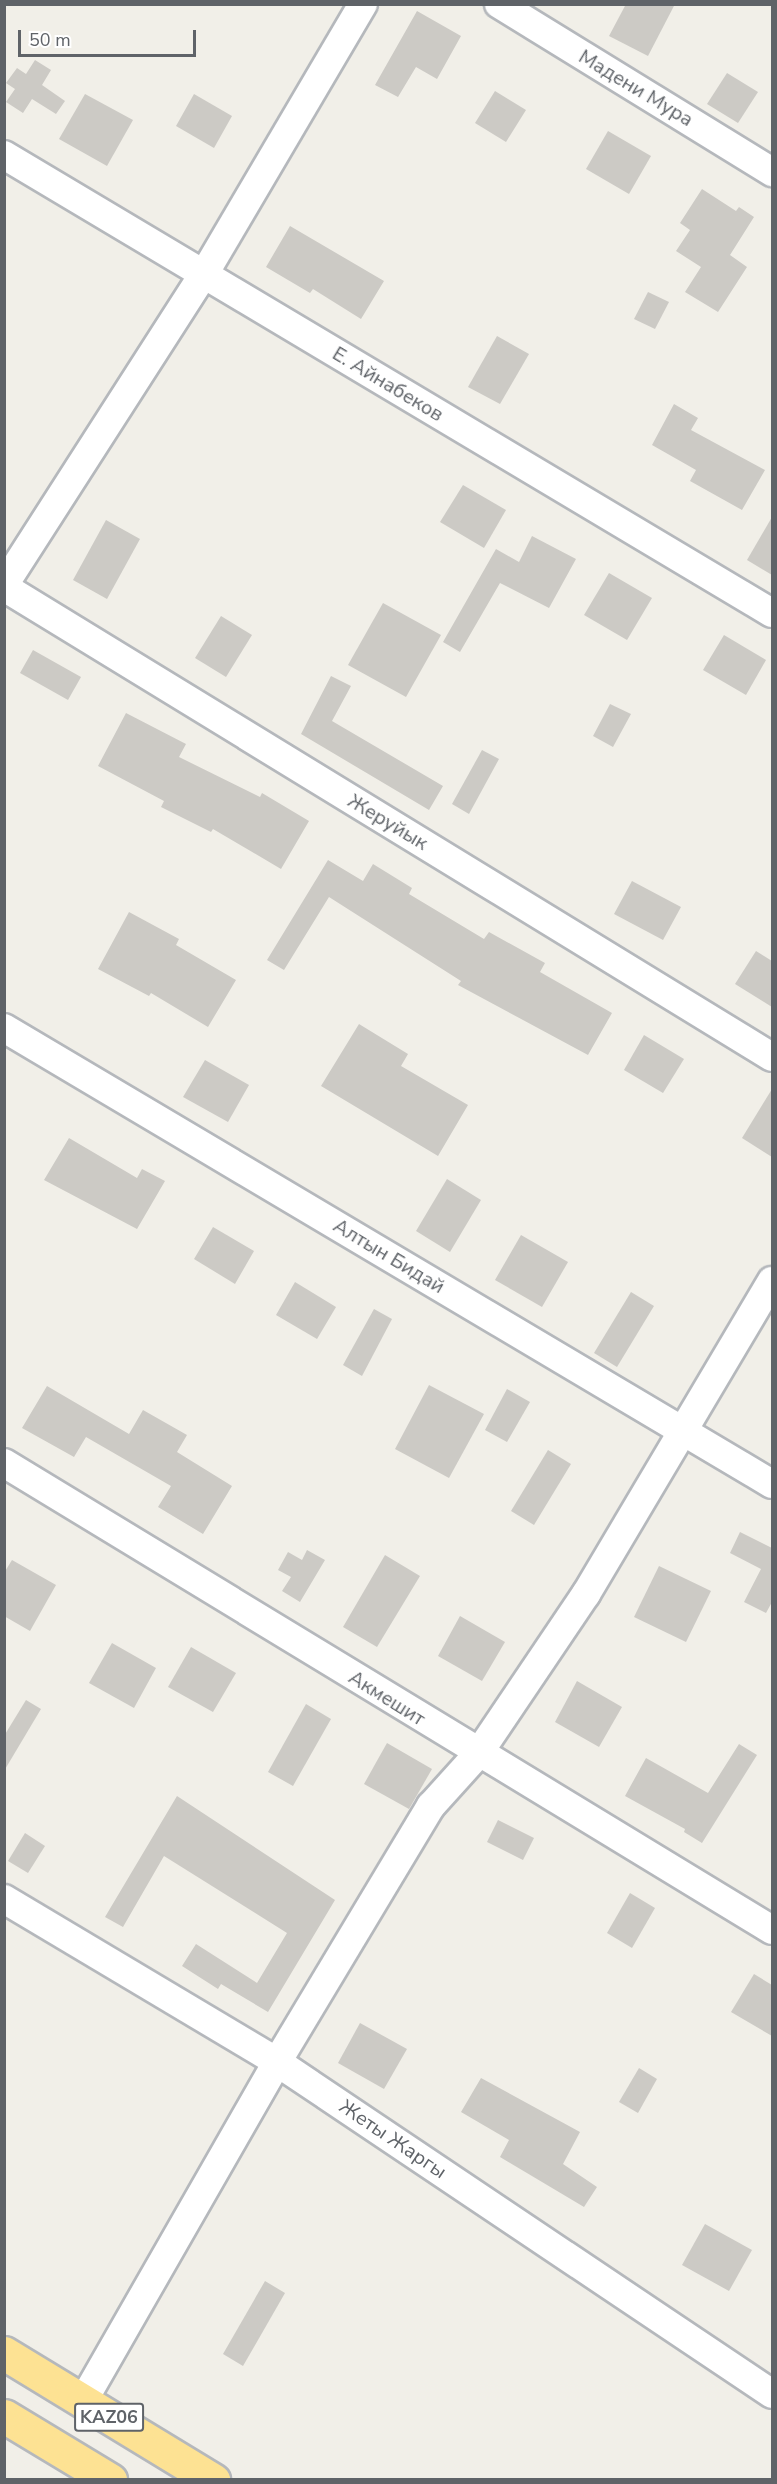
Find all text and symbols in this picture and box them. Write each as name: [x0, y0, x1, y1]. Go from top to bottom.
scale bar: [21, 18, 200, 56]
text: 50 m: [29, 28, 71, 52]
street label: Мадени Мура: [574, 44, 698, 132]
street label: Е. Айнабеков: [328, 341, 448, 427]
street label: Жеруйык: [344, 789, 432, 855]
street label: Алтын Бидай: [329, 1213, 449, 1299]
street label: Акмешит: [344, 1665, 430, 1731]
street label: Жеты Жаргы: [335, 2094, 451, 2184]
road number: KАZ06: [73, 2402, 145, 2432]

